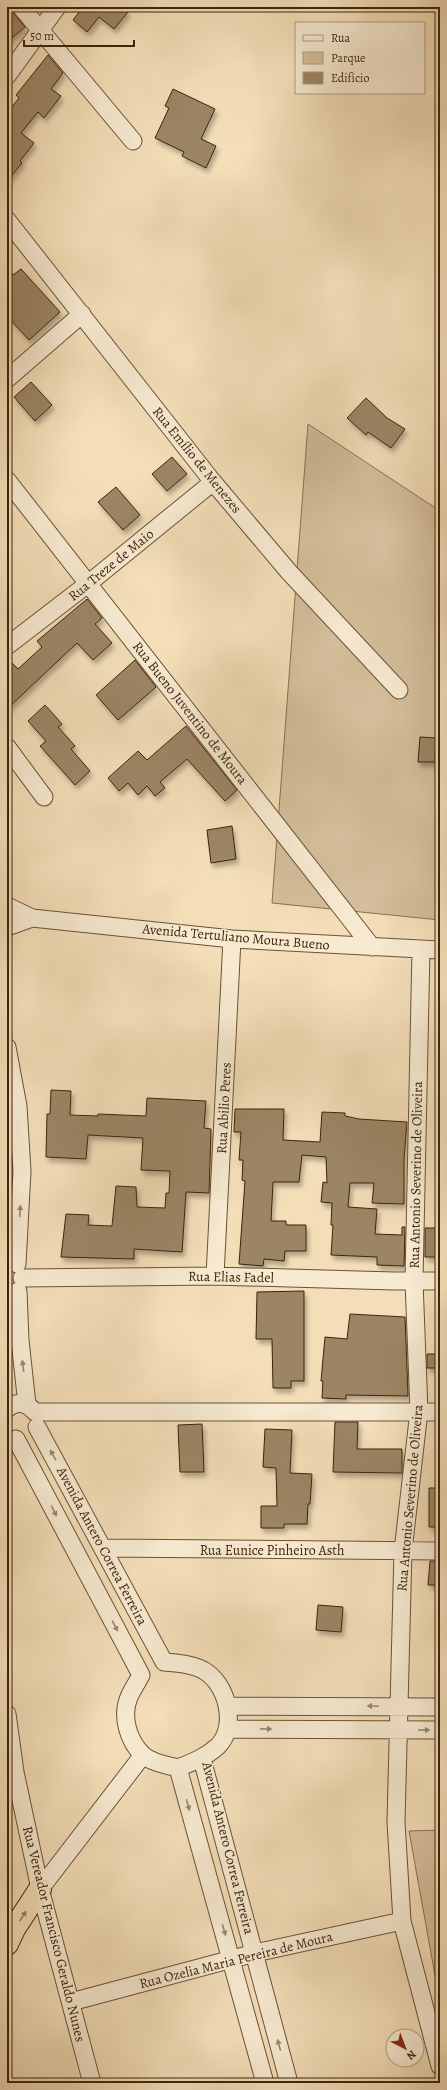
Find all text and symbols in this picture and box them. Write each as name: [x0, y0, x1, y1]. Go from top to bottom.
scale bar: [24, 22, 134, 48]
legend: [295, 22, 425, 94]
text: 50 m: [30, 28, 54, 44]
text: Rua: [331, 30, 350, 46]
text: Parque: [331, 50, 366, 66]
text: Edifício: [331, 70, 369, 86]
street label: Rua Emílio de Menezes: [148, 403, 246, 517]
street label: Rua Treze de Maio: [64, 525, 158, 605]
street label: Rua Bueno Juventino de Moura: [128, 638, 252, 789]
street label: Avenida Tertuliano Moura Bueno: [141, 919, 331, 955]
street label: Rua Abilio Peres: [212, 1062, 236, 1154]
street label: Rua Antonio Severino de Oliveira: [405, 1081, 427, 1269]
one-way arrow: [16, 1205, 23, 1217]
street label: Rua Elias Fadel: [188, 1267, 275, 1287]
one-way arrow: [19, 1360, 26, 1372]
street label: Rua Antonio Severino de Oliveira: [392, 1403, 428, 1592]
one-way arrow: [49, 1449, 56, 1461]
street label: Avenida Antero Correa Ferreira: [52, 1463, 152, 1629]
one-way arrow: [51, 1505, 57, 1517]
street label: Rua Eunice Pinheiro Asth: [200, 1541, 345, 1560]
one-way arrow: [111, 1620, 118, 1632]
one-way arrow: [367, 1702, 379, 1709]
one-way arrow: [260, 1726, 273, 1732]
one-way arrow: [418, 1727, 431, 1733]
street label: Avenida Antero Correa Ferreira: [197, 1759, 259, 1937]
one-way arrow: [186, 1799, 192, 1812]
street label: Rua Vereador Francisco Geraldo Nunes: [18, 1824, 90, 2044]
one-way arrow: [19, 1910, 26, 1922]
one-way arrow: [221, 1924, 227, 1937]
street label: Rua Ozelia Maria Pereira de Moura: [137, 1927, 335, 1993]
north arrow: [385, 2028, 425, 2068]
one-way arrow: [276, 2039, 282, 2051]
text: N: [403, 2047, 419, 2063]

